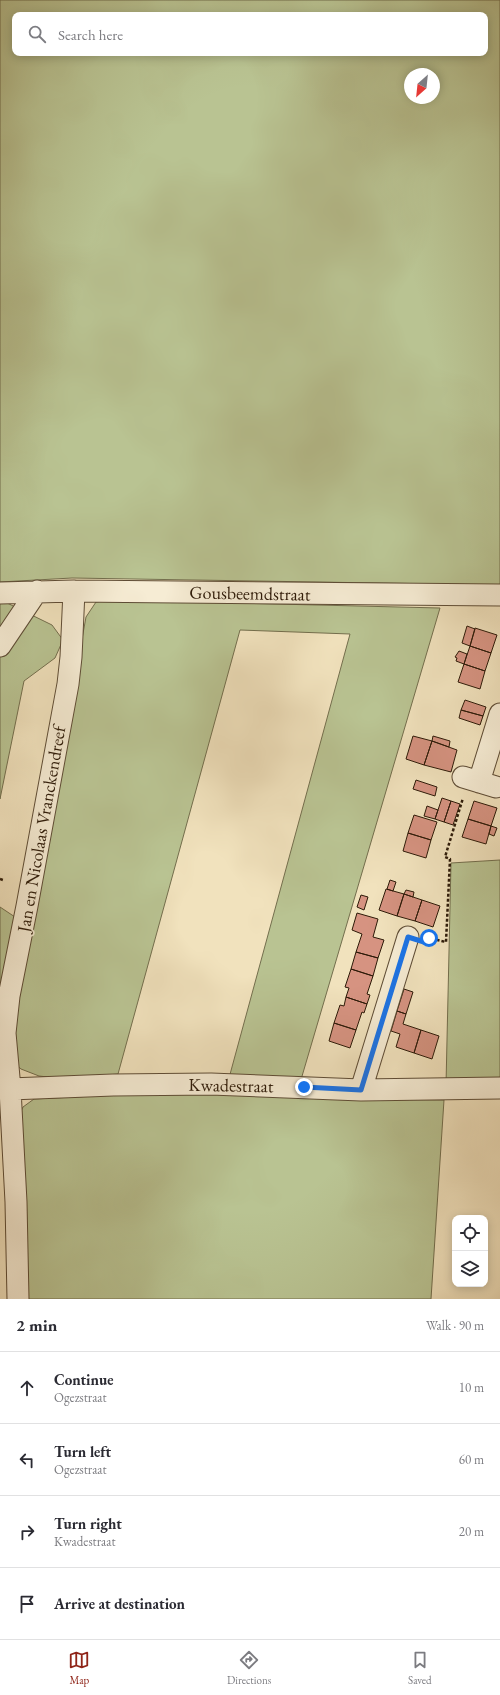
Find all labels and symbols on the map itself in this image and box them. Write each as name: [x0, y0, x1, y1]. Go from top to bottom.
north arrow: [404, 68, 440, 104]
street label: Gousbeemdstraat: [189, 580, 311, 606]
street label: Jan en Nicolaas Vranckendreef: [11, 722, 71, 936]
route start: [420, 929, 438, 947]
street label: Kwadestraat: [188, 1073, 274, 1097]
route end: [295, 1078, 313, 1096]

